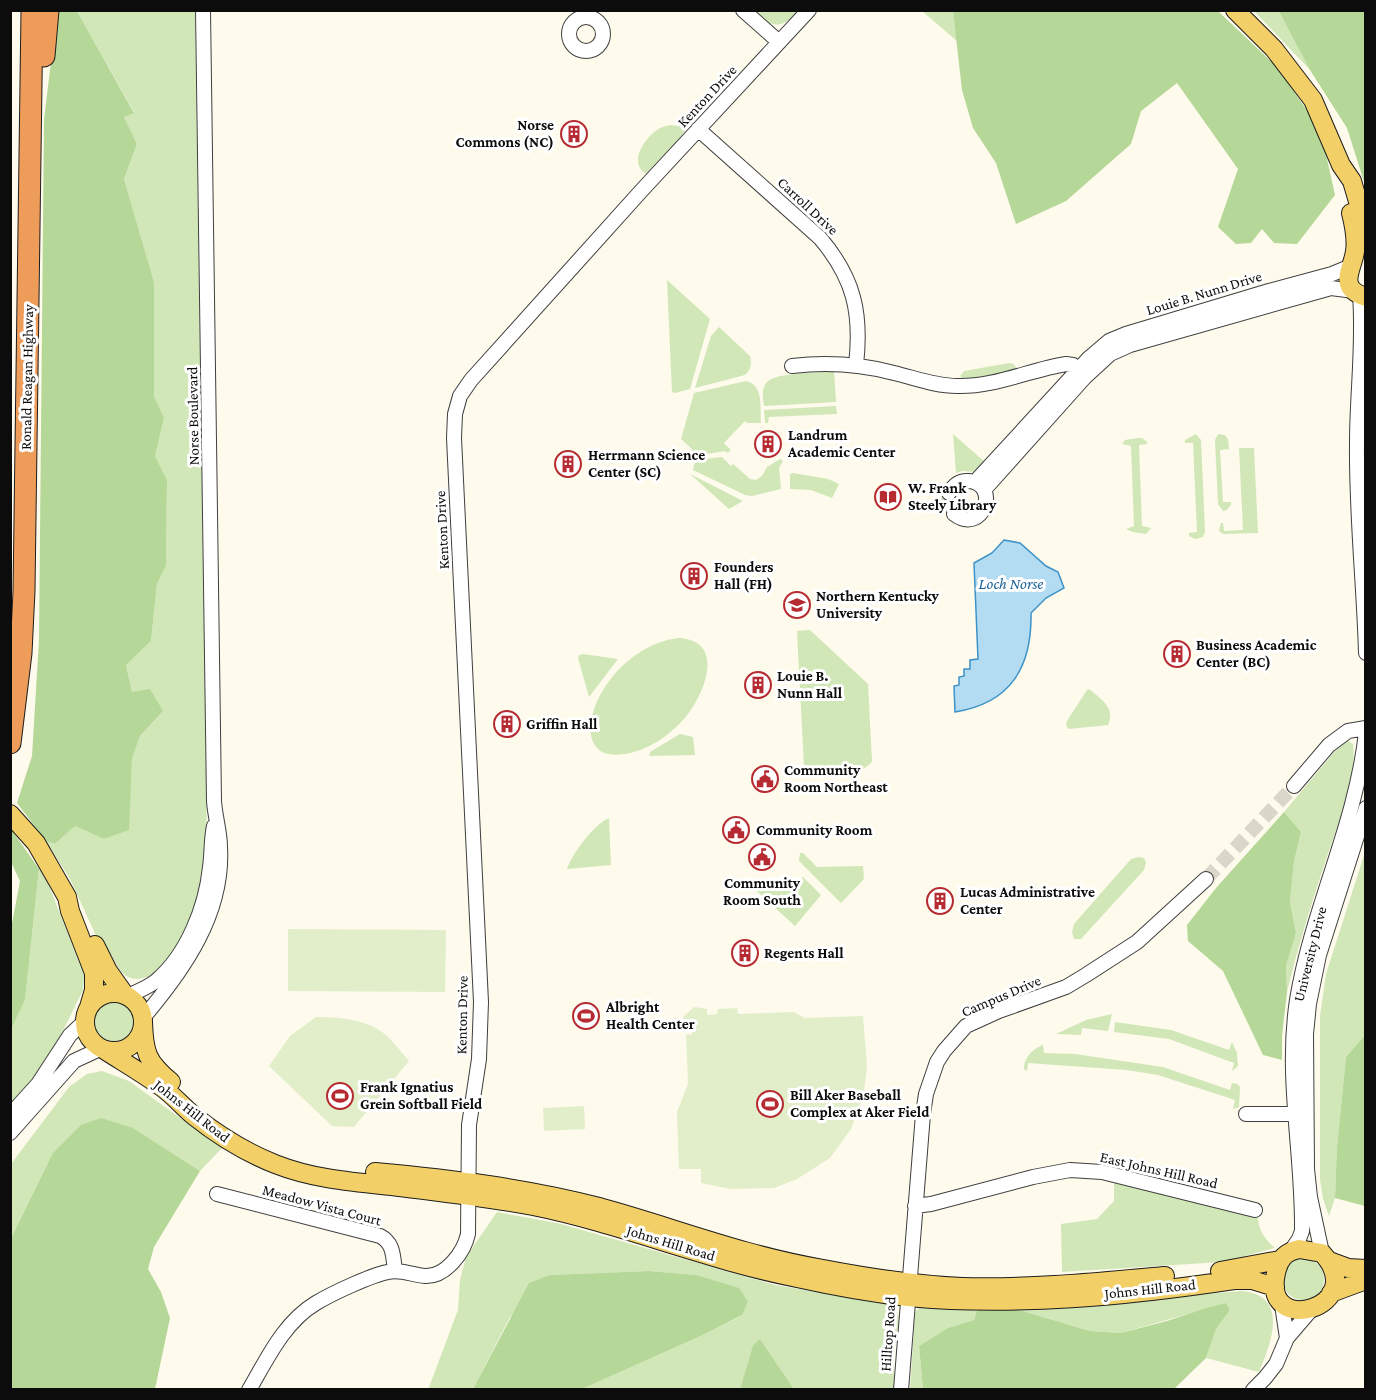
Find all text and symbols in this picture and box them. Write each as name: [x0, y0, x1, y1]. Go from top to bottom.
street label: Kenton Drive: [674, 61, 740, 130]
place label: Norse Commons (NC): [456, 117, 554, 151]
building icon: Norse Commons (NC): [559, 119, 589, 149]
street label: Carroll Drive: [774, 174, 842, 238]
street label: Louie B. Nunn Drive: [1144, 268, 1264, 318]
street label: Ronald Reagan Highway: [18, 304, 37, 450]
street label: Norse Boulevard: [184, 367, 202, 465]
place label: Landrum Academic Center: [787, 427, 896, 460]
building icon: Landrum Academic Center: [753, 429, 783, 459]
place label: Herrmann Science Center (SC): [588, 447, 705, 481]
building icon: Herrmann Science Center (SC): [553, 449, 583, 479]
place label: W. Frank Steely Library: [907, 480, 997, 513]
library icon: W. Frank Steely Library: [873, 482, 903, 512]
street label: Kenton Drive: [432, 490, 452, 570]
place label: Founders Hall (FH): [714, 559, 773, 593]
building icon: Founders Hall (FH): [679, 561, 709, 591]
water label: Loch Norse: [979, 575, 1043, 592]
place label: Northern Kentucky University: [816, 588, 940, 621]
school or university icon: Northern Kentucky University: [782, 590, 812, 620]
place label: Business Academic Center (BC): [1196, 637, 1317, 671]
building icon: Business Academic Center (BC): [1162, 639, 1192, 669]
place label: Louie B. Nunn Hall: [777, 668, 843, 701]
building icon: Louie B. Nunn Hall: [743, 670, 773, 700]
building icon: Griffin Hall: [492, 709, 522, 739]
place label: Griffin Hall: [526, 716, 598, 732]
place label: Community Room Northeast: [784, 762, 888, 795]
public building icon: Community Room Northeast: [750, 764, 780, 794]
public building icon: Community Room: [721, 815, 751, 845]
place label: Community Room: [756, 822, 873, 838]
public building icon: Community Room South: [747, 842, 777, 872]
place label: Community Room South: [723, 875, 801, 908]
place label: Lucas Administrative Center: [960, 884, 1095, 917]
building icon: Lucas Administrative Center: [925, 886, 955, 916]
street label: University Drive: [1290, 904, 1331, 1003]
building icon: Regents Hall: [730, 938, 760, 968]
place label: Regents Hall: [764, 945, 844, 961]
street label: Campus Drive: [959, 972, 1044, 1021]
street label: Kenton Drive: [453, 975, 471, 1055]
place label: Albright Health Center: [605, 999, 695, 1032]
sports icon: Albright Health Center: [571, 1001, 601, 1031]
street label: Johns Hill Road: [149, 1075, 233, 1146]
place label: Frank Ignatius Grein Softball Field: [360, 1079, 483, 1112]
sports icon: Frank Ignatius Grein Softball Field: [325, 1081, 355, 1111]
place label: Bill Aker Baseball Complex at Aker Field: [790, 1087, 930, 1120]
sports icon: Bill Aker Baseball Complex at Aker Field: [755, 1089, 785, 1119]
street label: East Johns Hill Road: [1098, 1149, 1220, 1192]
street label: Meadow Vista Court: [261, 1181, 384, 1229]
street label: Johns Hill Road: [623, 1221, 717, 1265]
street label: Johns Hill Road: [1102, 1276, 1197, 1303]
street label: Hilltop Road: [877, 1296, 900, 1372]

